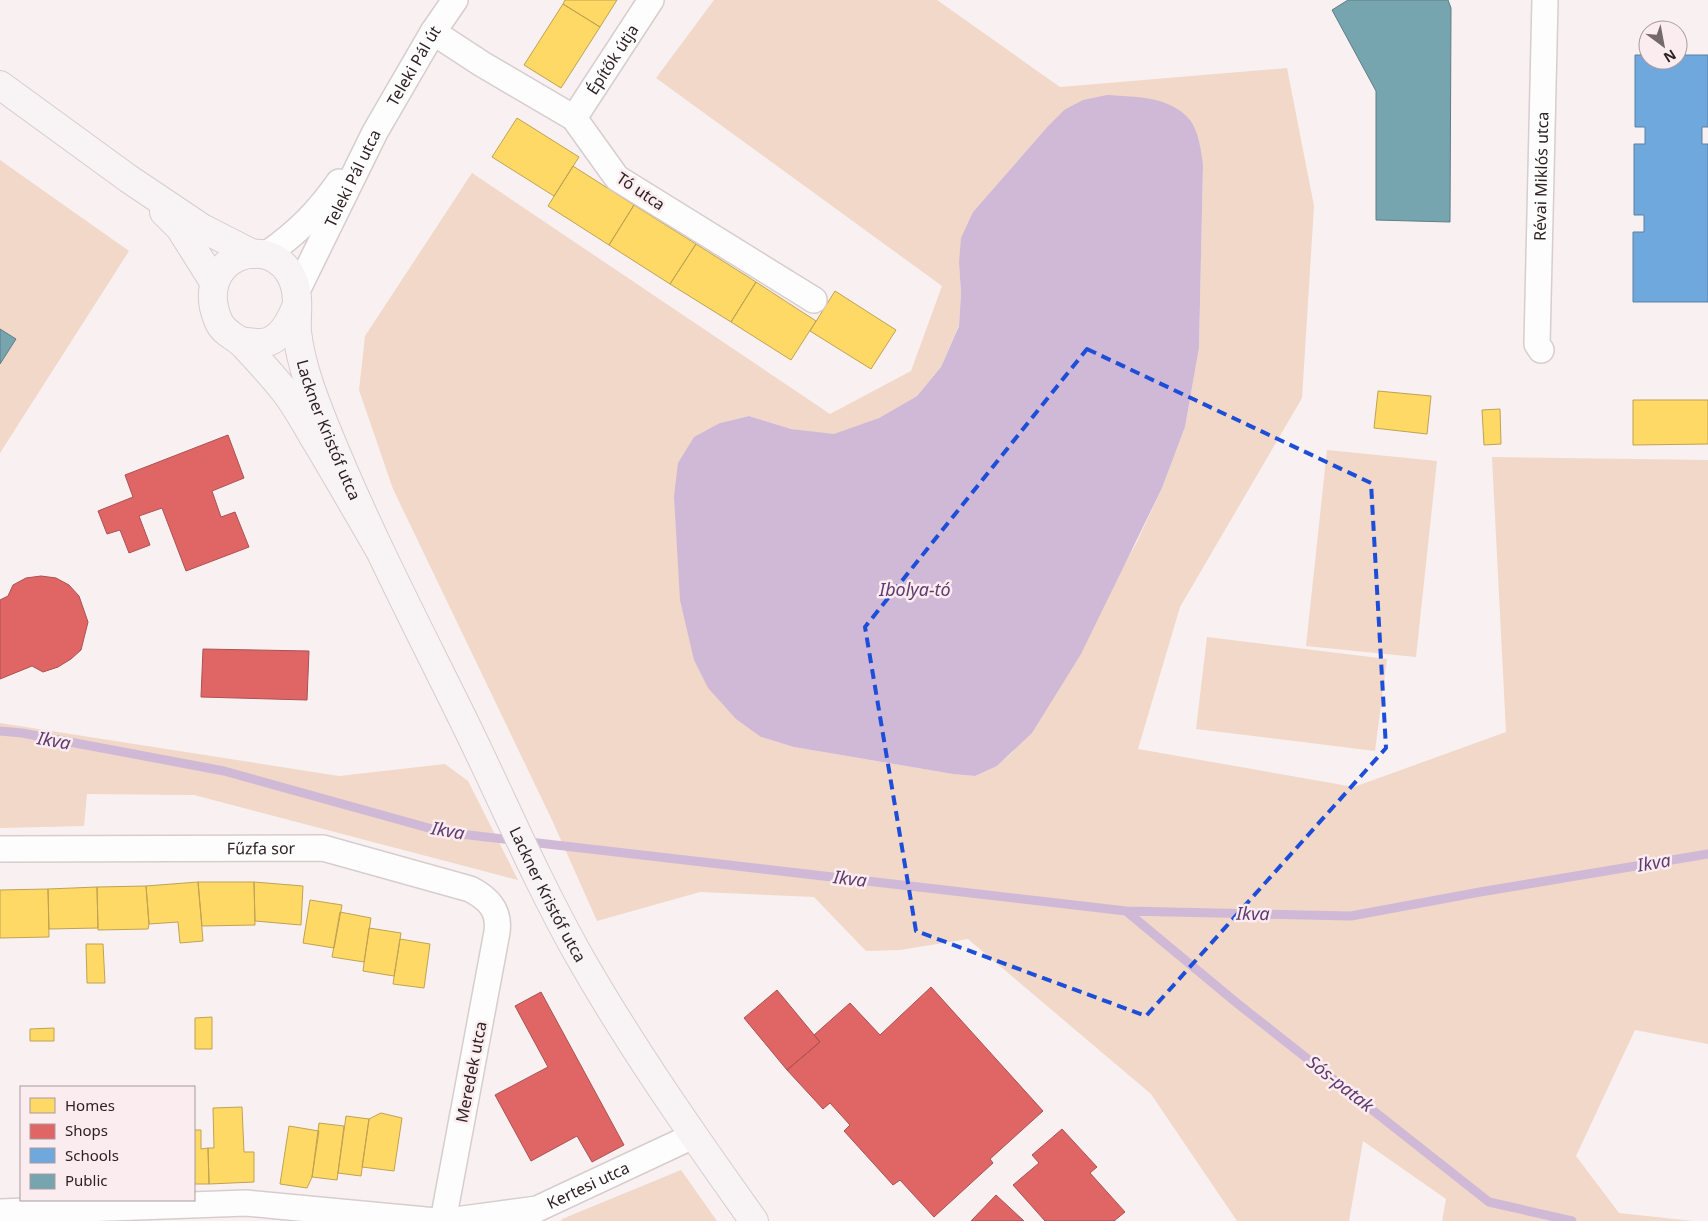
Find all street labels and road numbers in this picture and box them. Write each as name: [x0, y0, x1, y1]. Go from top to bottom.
street label: Építők útja: [581, 20, 643, 99]
street label: Teleki Pál út: [381, 21, 445, 110]
street label: Révai Miklós utca: [1528, 111, 1553, 241]
street label: Teleki Pál utca: [319, 126, 386, 231]
street label: Tó utca: [612, 167, 670, 215]
street label: Lackner Kristóf utca: [292, 357, 366, 503]
street label: Lackner Kristóf utca: [504, 823, 591, 966]
street label: Fűzfa sor: [227, 837, 296, 859]
street label: Meredek utca: [450, 1019, 492, 1125]
street label: Kertesi utca: [543, 1156, 633, 1214]

